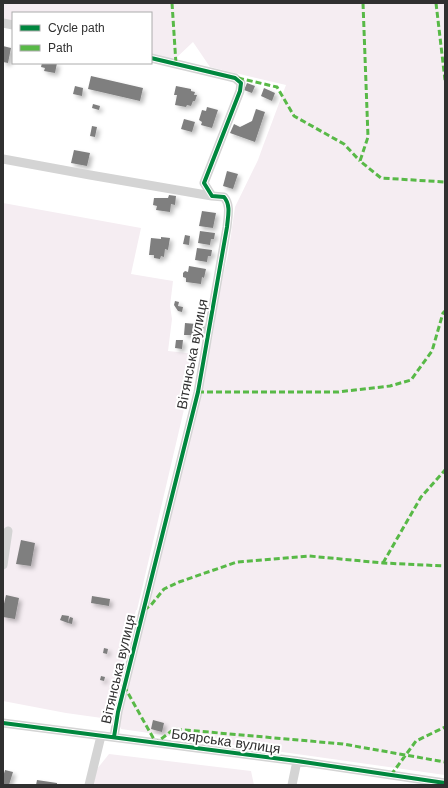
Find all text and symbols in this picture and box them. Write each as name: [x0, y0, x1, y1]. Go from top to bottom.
legend: [12, 12, 152, 64]
text: Cycle path: [48, 21, 105, 35]
text: Path: [48, 41, 73, 55]
street label: Вітянська вулиця: [173, 298, 211, 410]
street label: Вітянська вулиця: [98, 613, 138, 725]
street label: Боярська вулиця: [170, 725, 282, 757]

